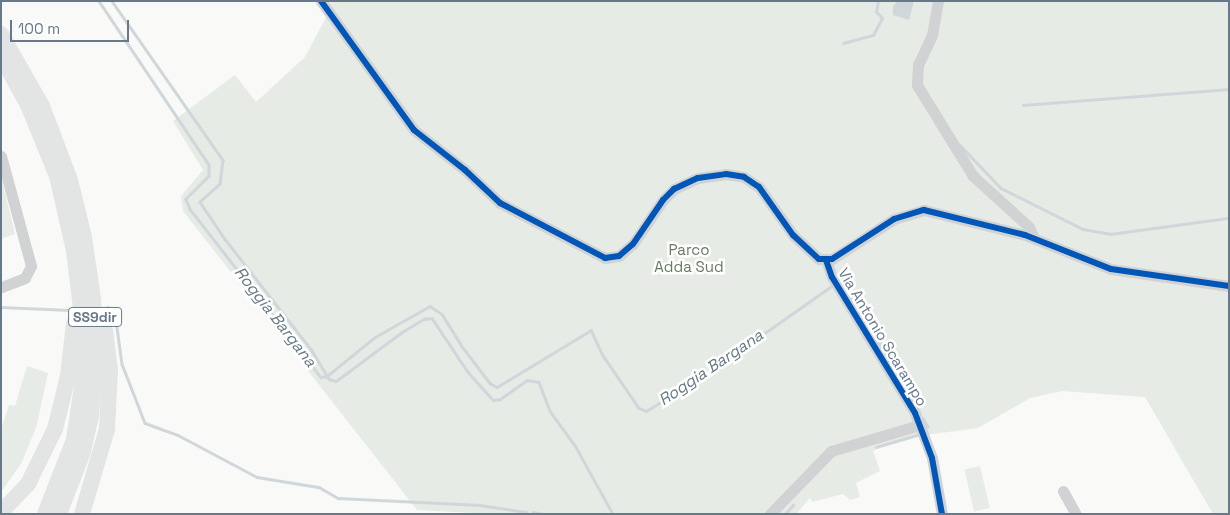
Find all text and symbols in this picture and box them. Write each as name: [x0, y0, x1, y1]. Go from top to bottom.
scale bar: [12, 10, 131, 42]
text: 100 m: [18, 19, 60, 38]
park label: Parco Adda Sud: [654, 240, 724, 275]
water label: Roggia Bargana: [230, 263, 320, 371]
street label: Via Antonio Scarampo: [834, 264, 932, 410]
road number: SS9dir: [68, 306, 122, 328]
water label: Roggia Bargana: [655, 326, 767, 410]

